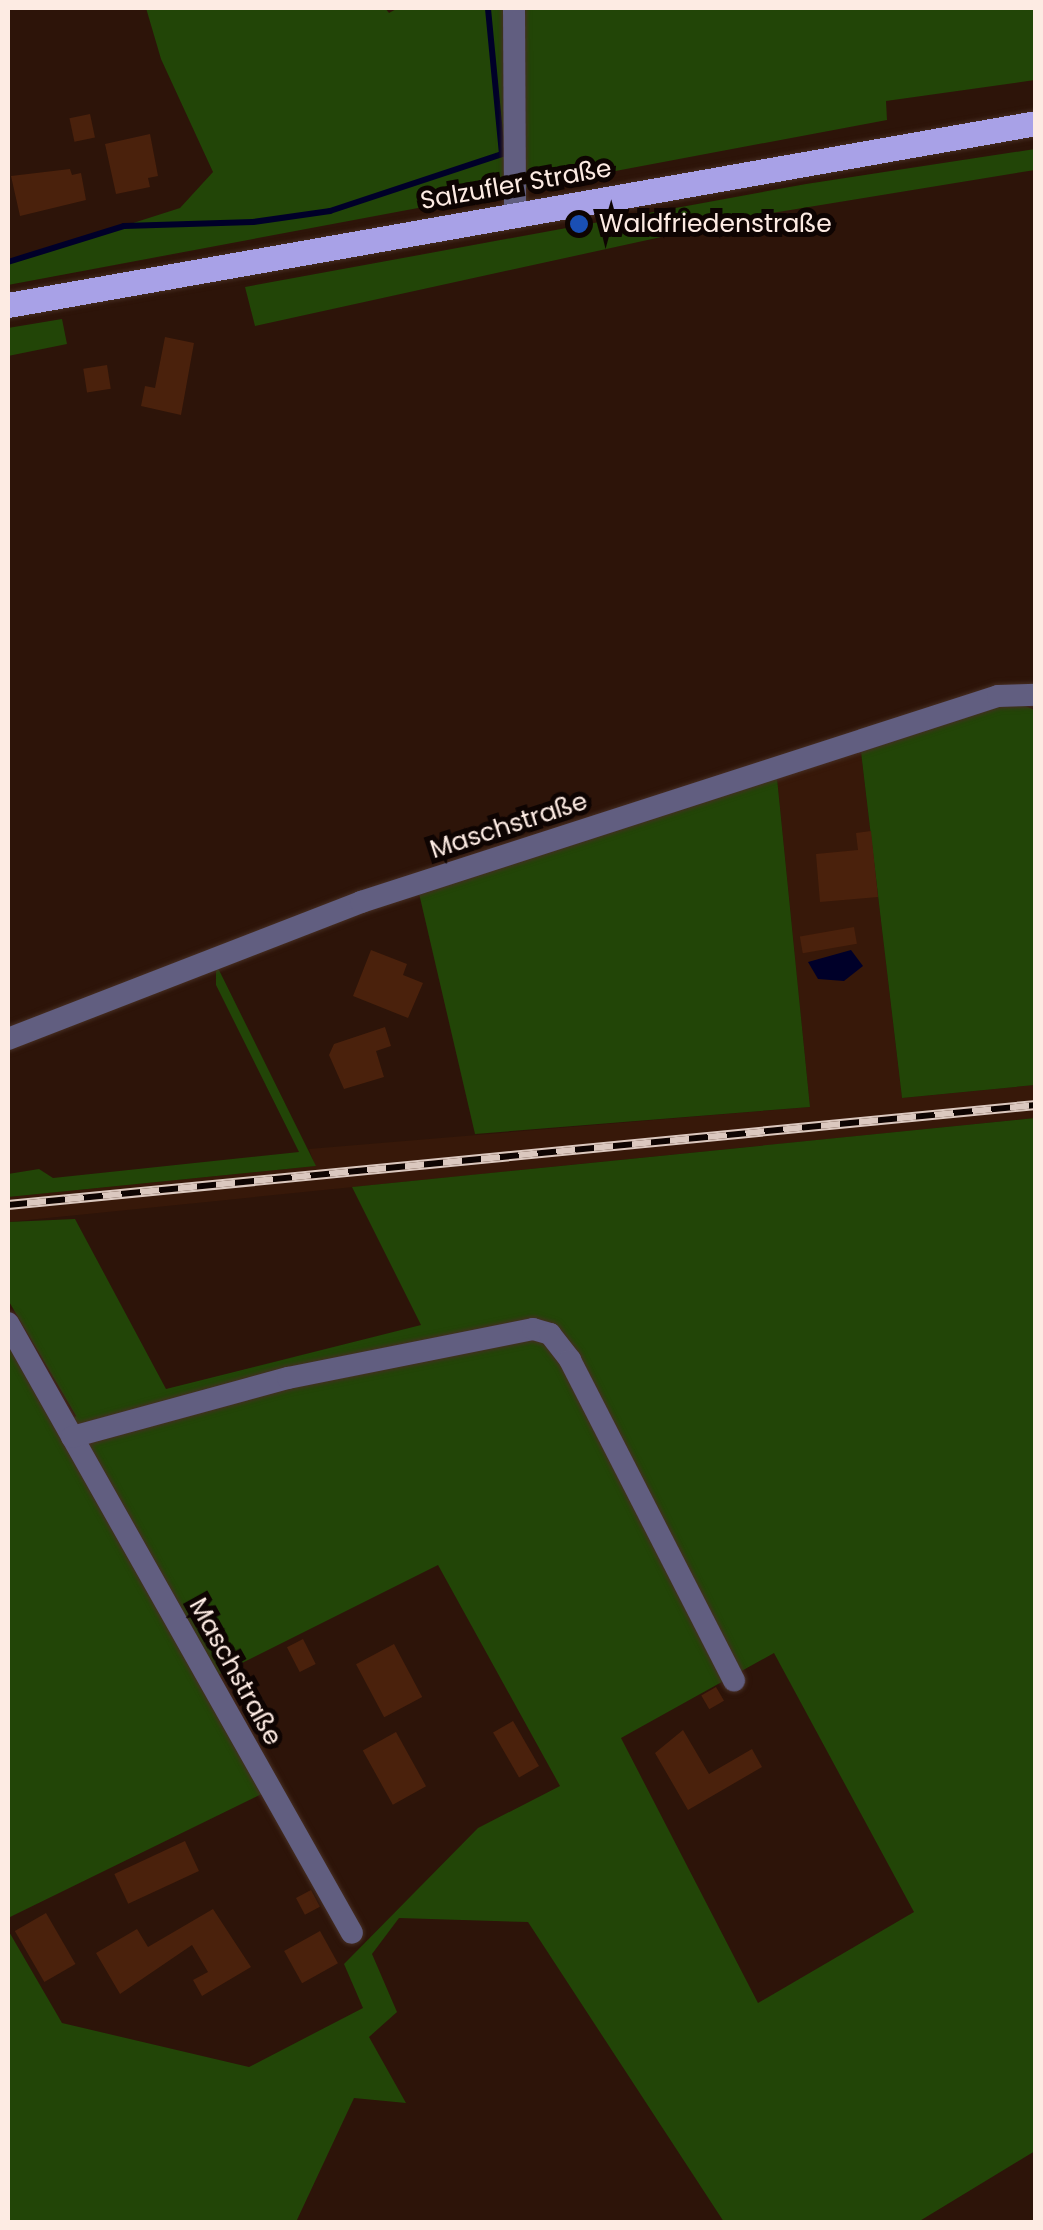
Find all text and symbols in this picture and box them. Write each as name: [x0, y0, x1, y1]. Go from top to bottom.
street label: Salzufler Straße: [418, 153, 614, 217]
place label: Waldfriedenstraße: [599, 209, 832, 239]
marker: Waldfriedenstraße: [568, 213, 590, 235]
street label: Maschstraße: [427, 786, 591, 866]
street label: Maschstraße: [182, 1593, 288, 1751]

